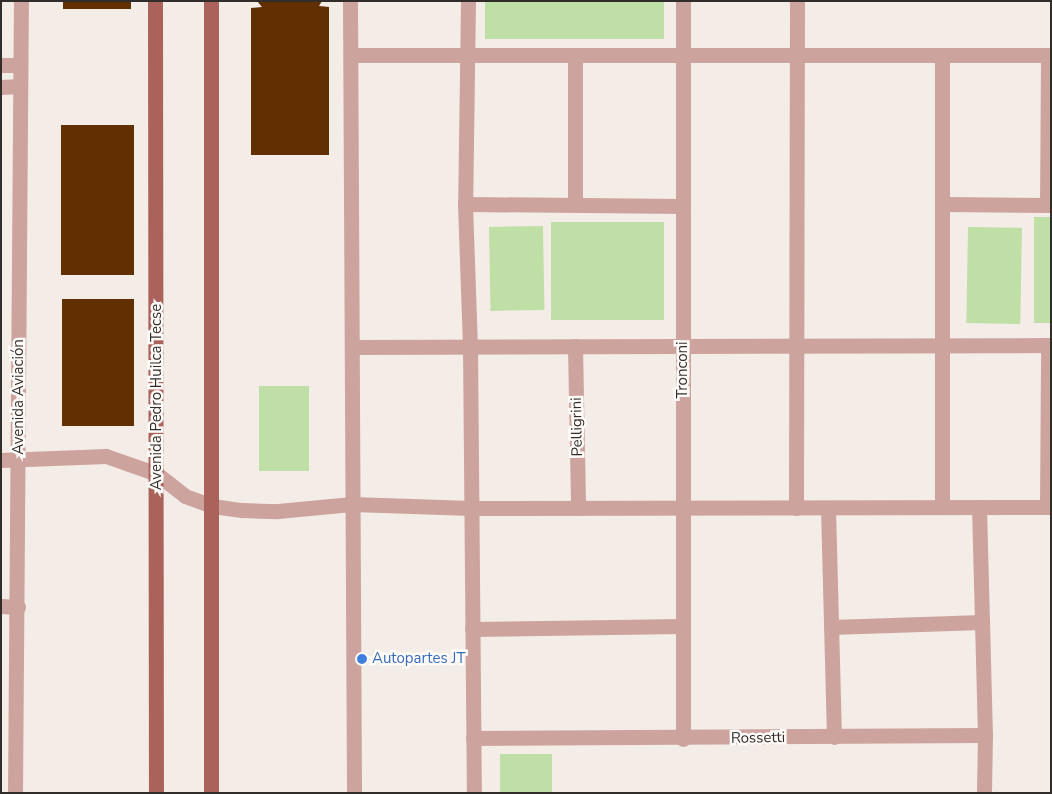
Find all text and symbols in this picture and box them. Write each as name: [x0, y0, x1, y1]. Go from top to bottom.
street label: Avenida Pedro Huilca Tecse: [148, 304, 166, 490]
street label: Avenida Aviación: [10, 339, 28, 455]
street label: Tronconi: [674, 341, 692, 399]
street label: Pelligrini: [567, 397, 587, 457]
place label: Autopartes JT: [372, 650, 465, 668]
marker: Autopartes JT: [356, 653, 368, 665]
street label: Rossetti: [731, 729, 785, 747]

